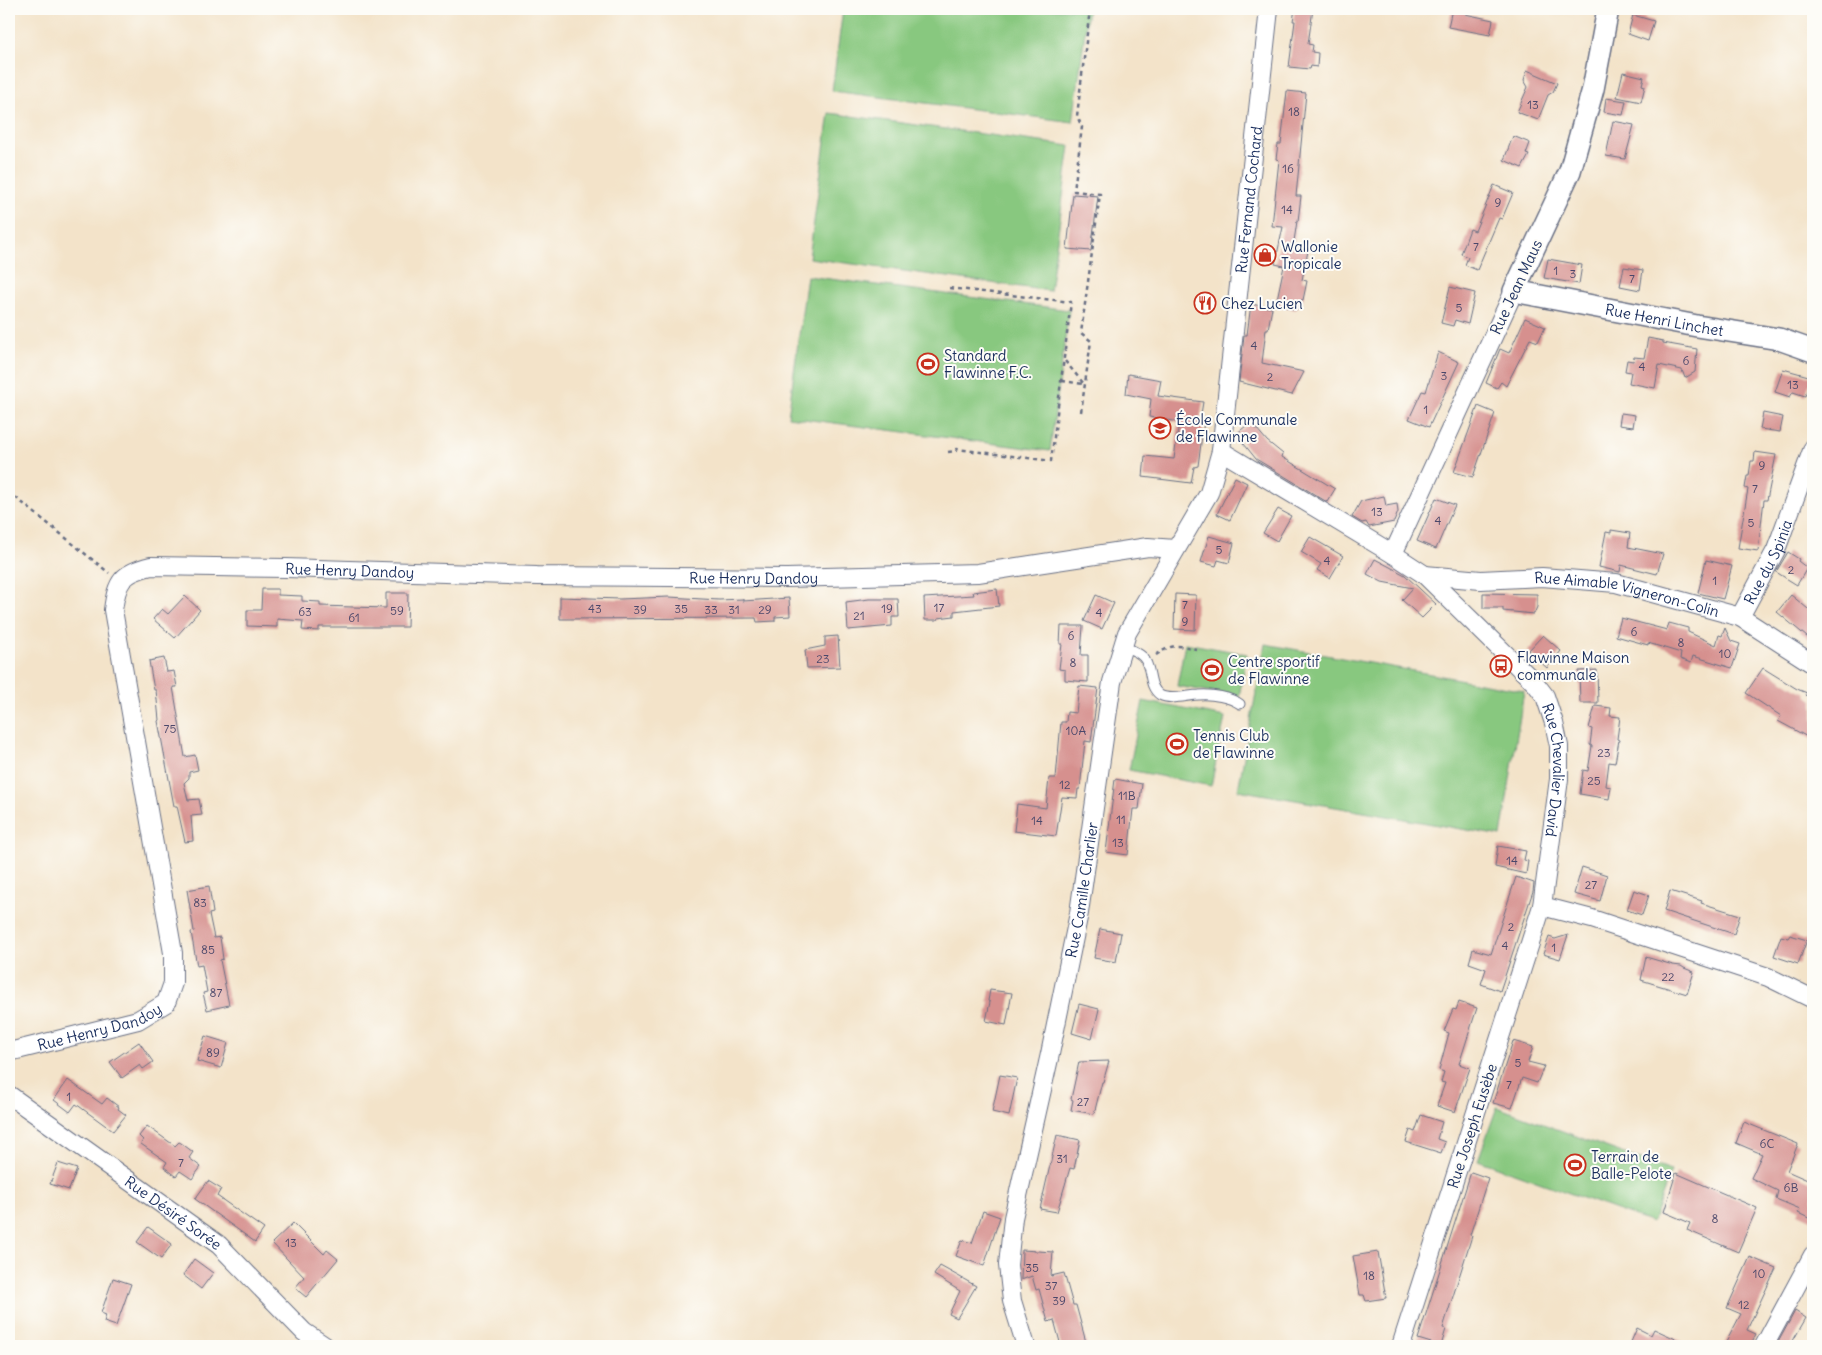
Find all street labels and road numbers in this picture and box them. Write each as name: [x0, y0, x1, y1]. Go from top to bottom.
street label: Rue Fernand Cochard: [1231, 125, 1266, 274]
street label: Rue Jean Maus: [1486, 236, 1546, 337]
street label: Rue Henri Linchet: [1604, 299, 1725, 340]
street label: Rue du Spinia: [1739, 516, 1796, 607]
street label: Rue Henry Dandoy: [285, 558, 415, 582]
street label: Rue Aimable Vigneron-Colin: [1534, 567, 1722, 621]
street label: Rue Henry Dandoy: [689, 568, 818, 588]
street label: Rue Chevalier David: [1539, 701, 1569, 838]
street label: Rue Camille Charlier: [1061, 821, 1101, 959]
street label: Rue Henry Dandoy: [35, 999, 165, 1054]
street label: Rue Joseph Eusèbe: [1443, 1061, 1501, 1191]
street label: Rue Désiré Sorée: [121, 1171, 226, 1253]

